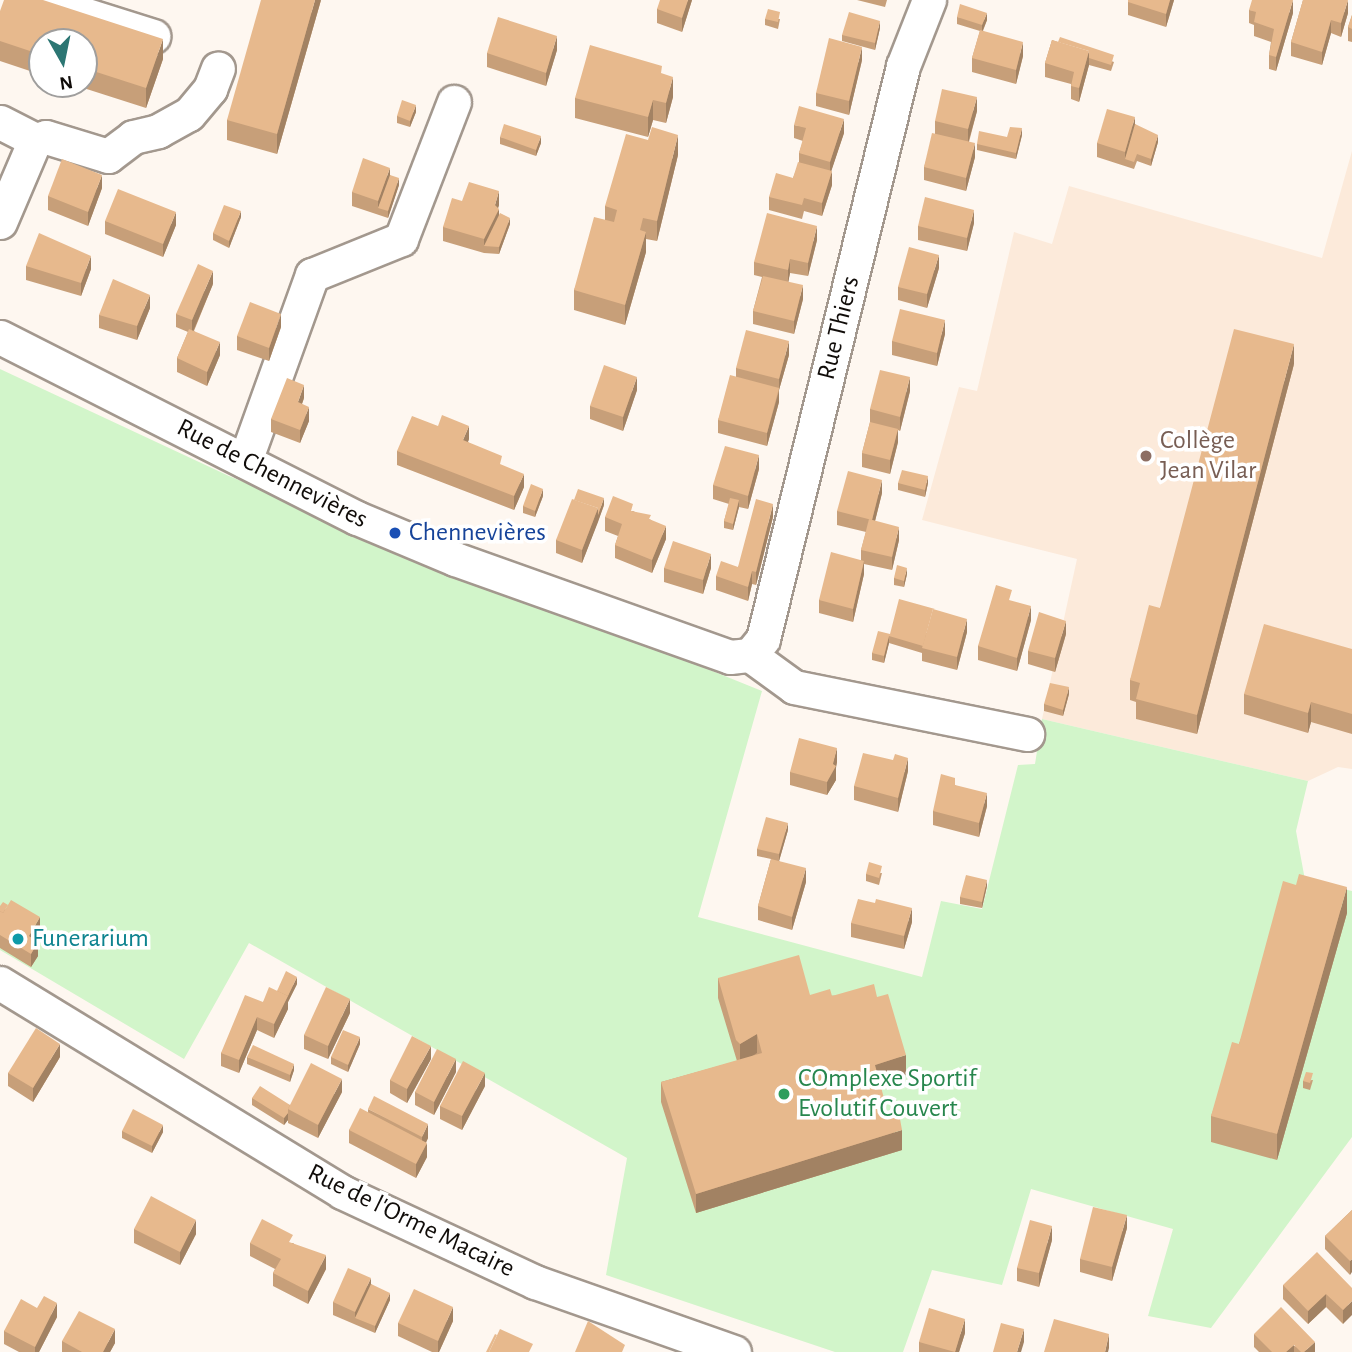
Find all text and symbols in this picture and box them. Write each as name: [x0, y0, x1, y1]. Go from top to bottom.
north arrow: [28, 28, 98, 98]
text: N: [58, 72, 74, 93]
street label: Rue Thiers: [811, 273, 867, 383]
street label: Rue de Chennevières: [171, 412, 373, 536]
place label: Collège Jean Vilar: [1160, 425, 1257, 486]
marker: Collège Jean Vilar: [1138, 448, 1154, 464]
place label: Chennevières: [409, 517, 546, 549]
marker: Chennevières: [387, 525, 403, 541]
place label: Funerarium: [32, 923, 149, 955]
marker: Funerarium: [10, 931, 26, 947]
place label: COmplexe Sportif Evolutif Couvert: [798, 1063, 976, 1124]
marker: COmplexe Sportif Evolutif Couvert: [776, 1086, 792, 1102]
street label: Rue de l'Orme Macaire: [303, 1157, 519, 1285]

